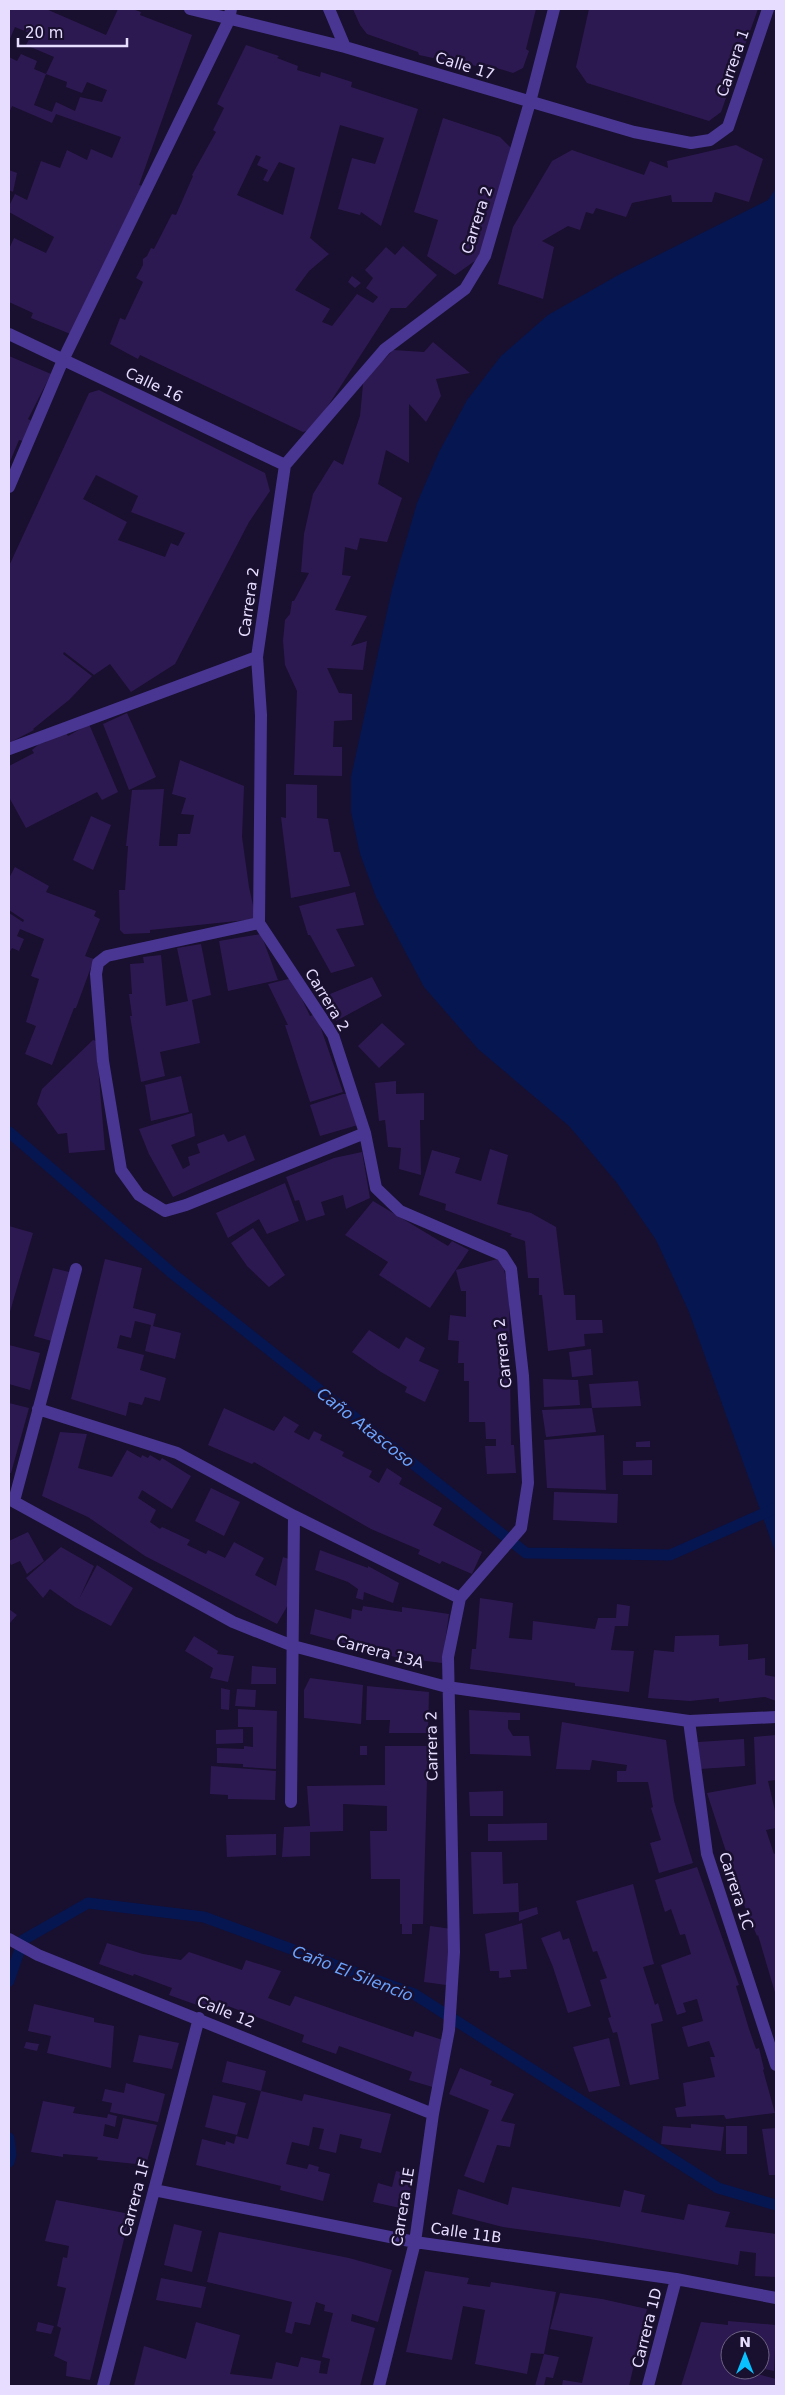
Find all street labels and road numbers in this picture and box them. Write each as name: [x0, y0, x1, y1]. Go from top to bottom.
street label: Carrera 1: [713, 27, 753, 99]
street label: Calle 17: [433, 48, 497, 84]
street label: Carrera 2: [458, 184, 496, 256]
street label: Calle 16: [123, 364, 185, 406]
street label: Carrera 2: [235, 566, 263, 638]
street label: Carrera 2: [301, 965, 353, 1035]
street label: Carrera 2: [490, 1317, 516, 1389]
street label: Carrera 13A: [334, 1632, 427, 1673]
street label: Carrera 2: [422, 1711, 442, 1781]
street label: Carrera 1C: [715, 1850, 757, 1932]
street label: Calle 12: [194, 1992, 258, 2032]
street label: Carrera 1F: [116, 2158, 154, 2238]
street label: Carrera 1E: [388, 2166, 418, 2248]
street label: Calle 11B: [429, 2219, 503, 2247]
street label: Carrera 1D: [628, 2286, 666, 2370]

